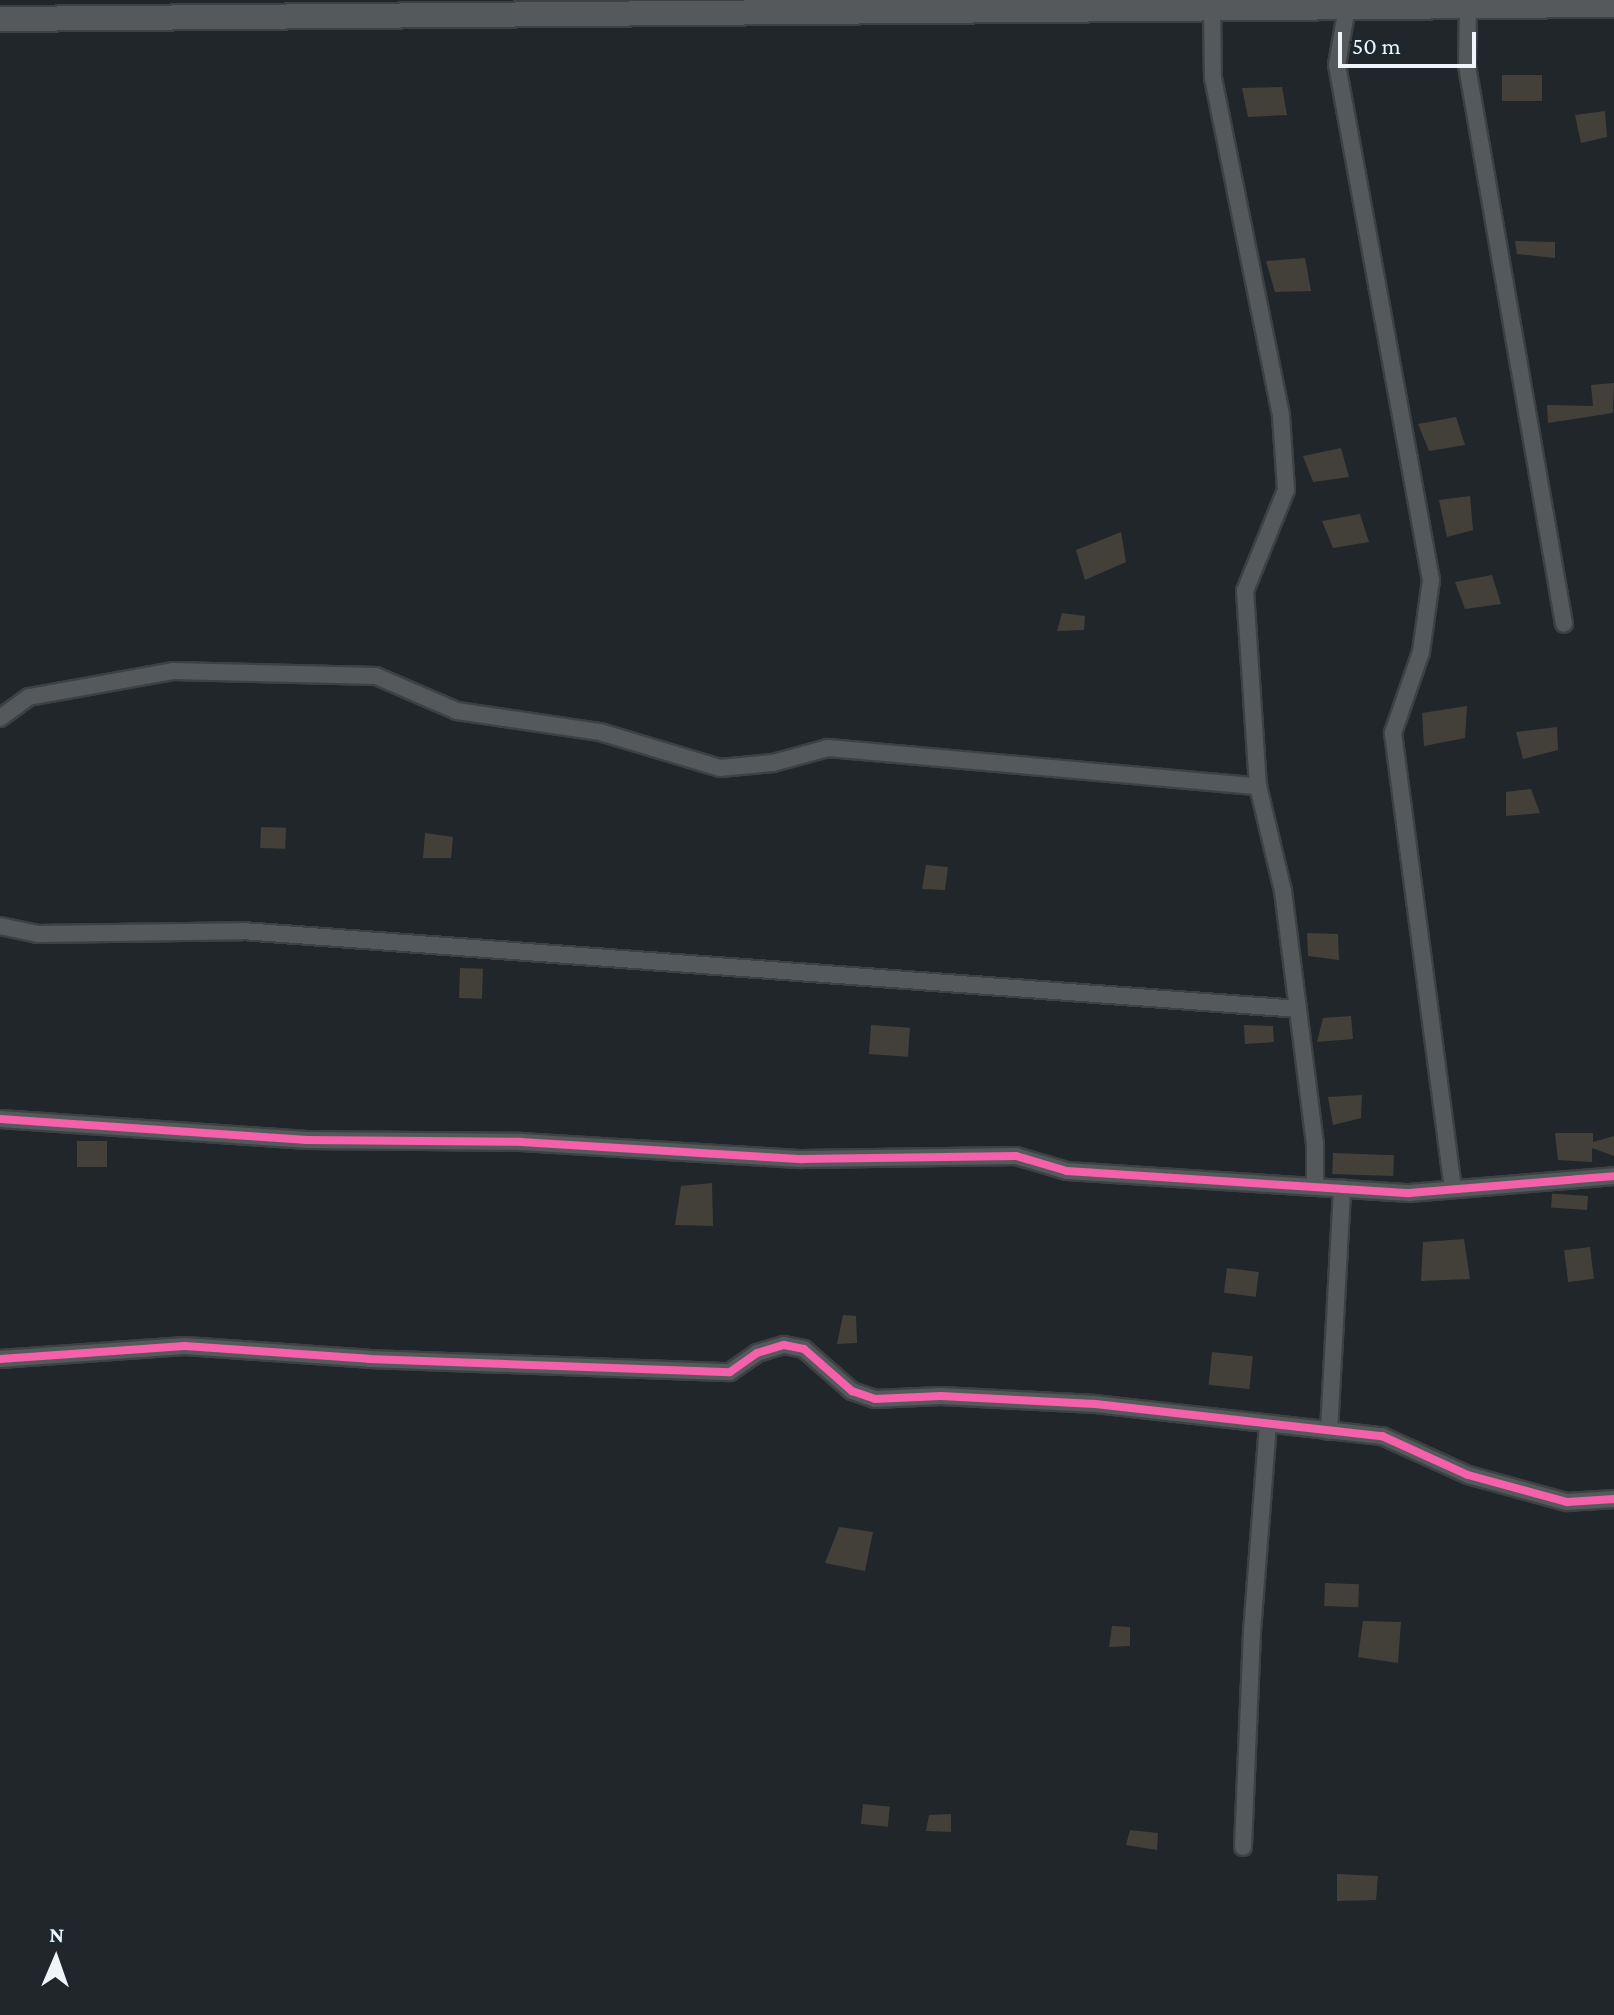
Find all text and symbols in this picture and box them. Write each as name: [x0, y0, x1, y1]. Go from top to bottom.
scale bar: [1342, 16, 1480, 66]
text: 50 m: [1352, 32, 1401, 59]
north arrow: [16, 1919, 96, 1999]
text: N: [49, 1922, 65, 1947]

